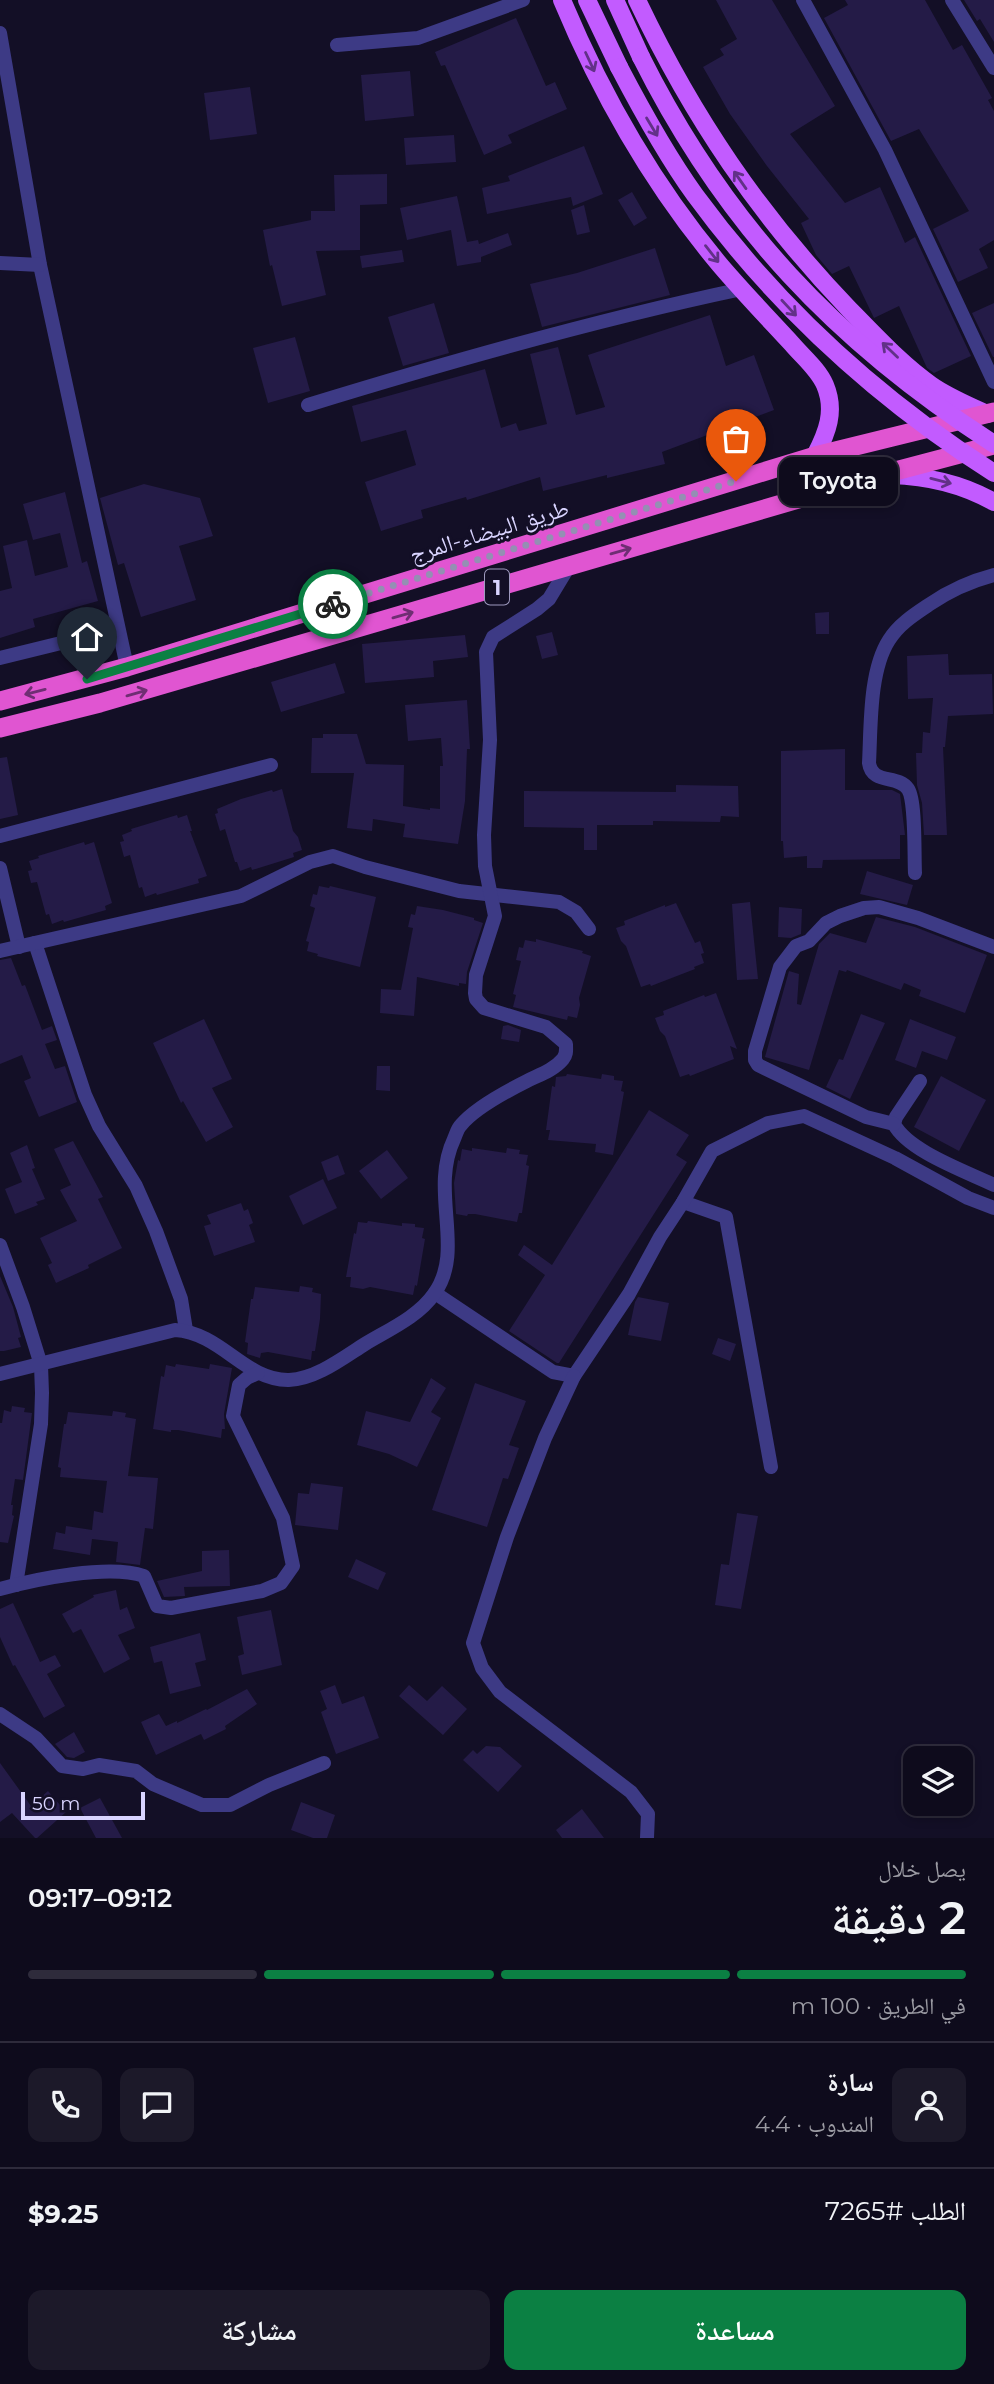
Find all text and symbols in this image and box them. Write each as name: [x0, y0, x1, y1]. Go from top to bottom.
one-way arrow: [584, 51, 597, 73]
one-way arrow: [645, 117, 659, 137]
one-way arrow: [733, 171, 747, 190]
one-way arrow: [704, 244, 719, 263]
one-way arrow: [781, 299, 798, 316]
one-way arrow: [882, 341, 899, 358]
pin: [706, 409, 766, 481]
icon: bag: [717, 420, 755, 458]
callout: Toyota: [778, 456, 897, 505]
text: Toyota: [799, 467, 878, 495]
one-way arrow: [929, 475, 952, 488]
street label: طريق البيضاء-المرج: [406, 494, 572, 569]
one-way arrow: [610, 544, 632, 557]
courier: [298, 569, 368, 639]
road number: 1: [485, 570, 509, 604]
icon: bike: [314, 585, 352, 623]
pin: [57, 607, 117, 679]
one-way arrow: [391, 608, 413, 621]
icon: home: [68, 618, 106, 656]
one-way arrow: [126, 685, 148, 698]
one-way arrow: [24, 686, 47, 699]
map controls: [903, 1746, 973, 1816]
button: layers: [903, 1746, 973, 1816]
scale bar: [21, 1789, 145, 1821]
text: 50 m: [32, 1792, 80, 1815]
text: يصل خلال: [878, 1855, 966, 1883]
text: 09:12–09:17: [28, 1882, 172, 1914]
text: 2 دقيقة: [831, 1889, 966, 1946]
text: في الطريق · 100 m: [791, 1992, 966, 2020]
text: سارة: [827, 2066, 874, 2098]
button: phone: [28, 2068, 102, 2142]
button: chat: [120, 2068, 194, 2142]
button: person: [892, 2068, 966, 2142]
text: المندوب · 4.4: [755, 2110, 874, 2138]
text: الطلب #7265: [825, 2195, 966, 2227]
text: $9.25: [28, 2198, 98, 2230]
button: مشاركة: [28, 2290, 490, 2370]
button: مساعدة: [504, 2290, 966, 2370]

